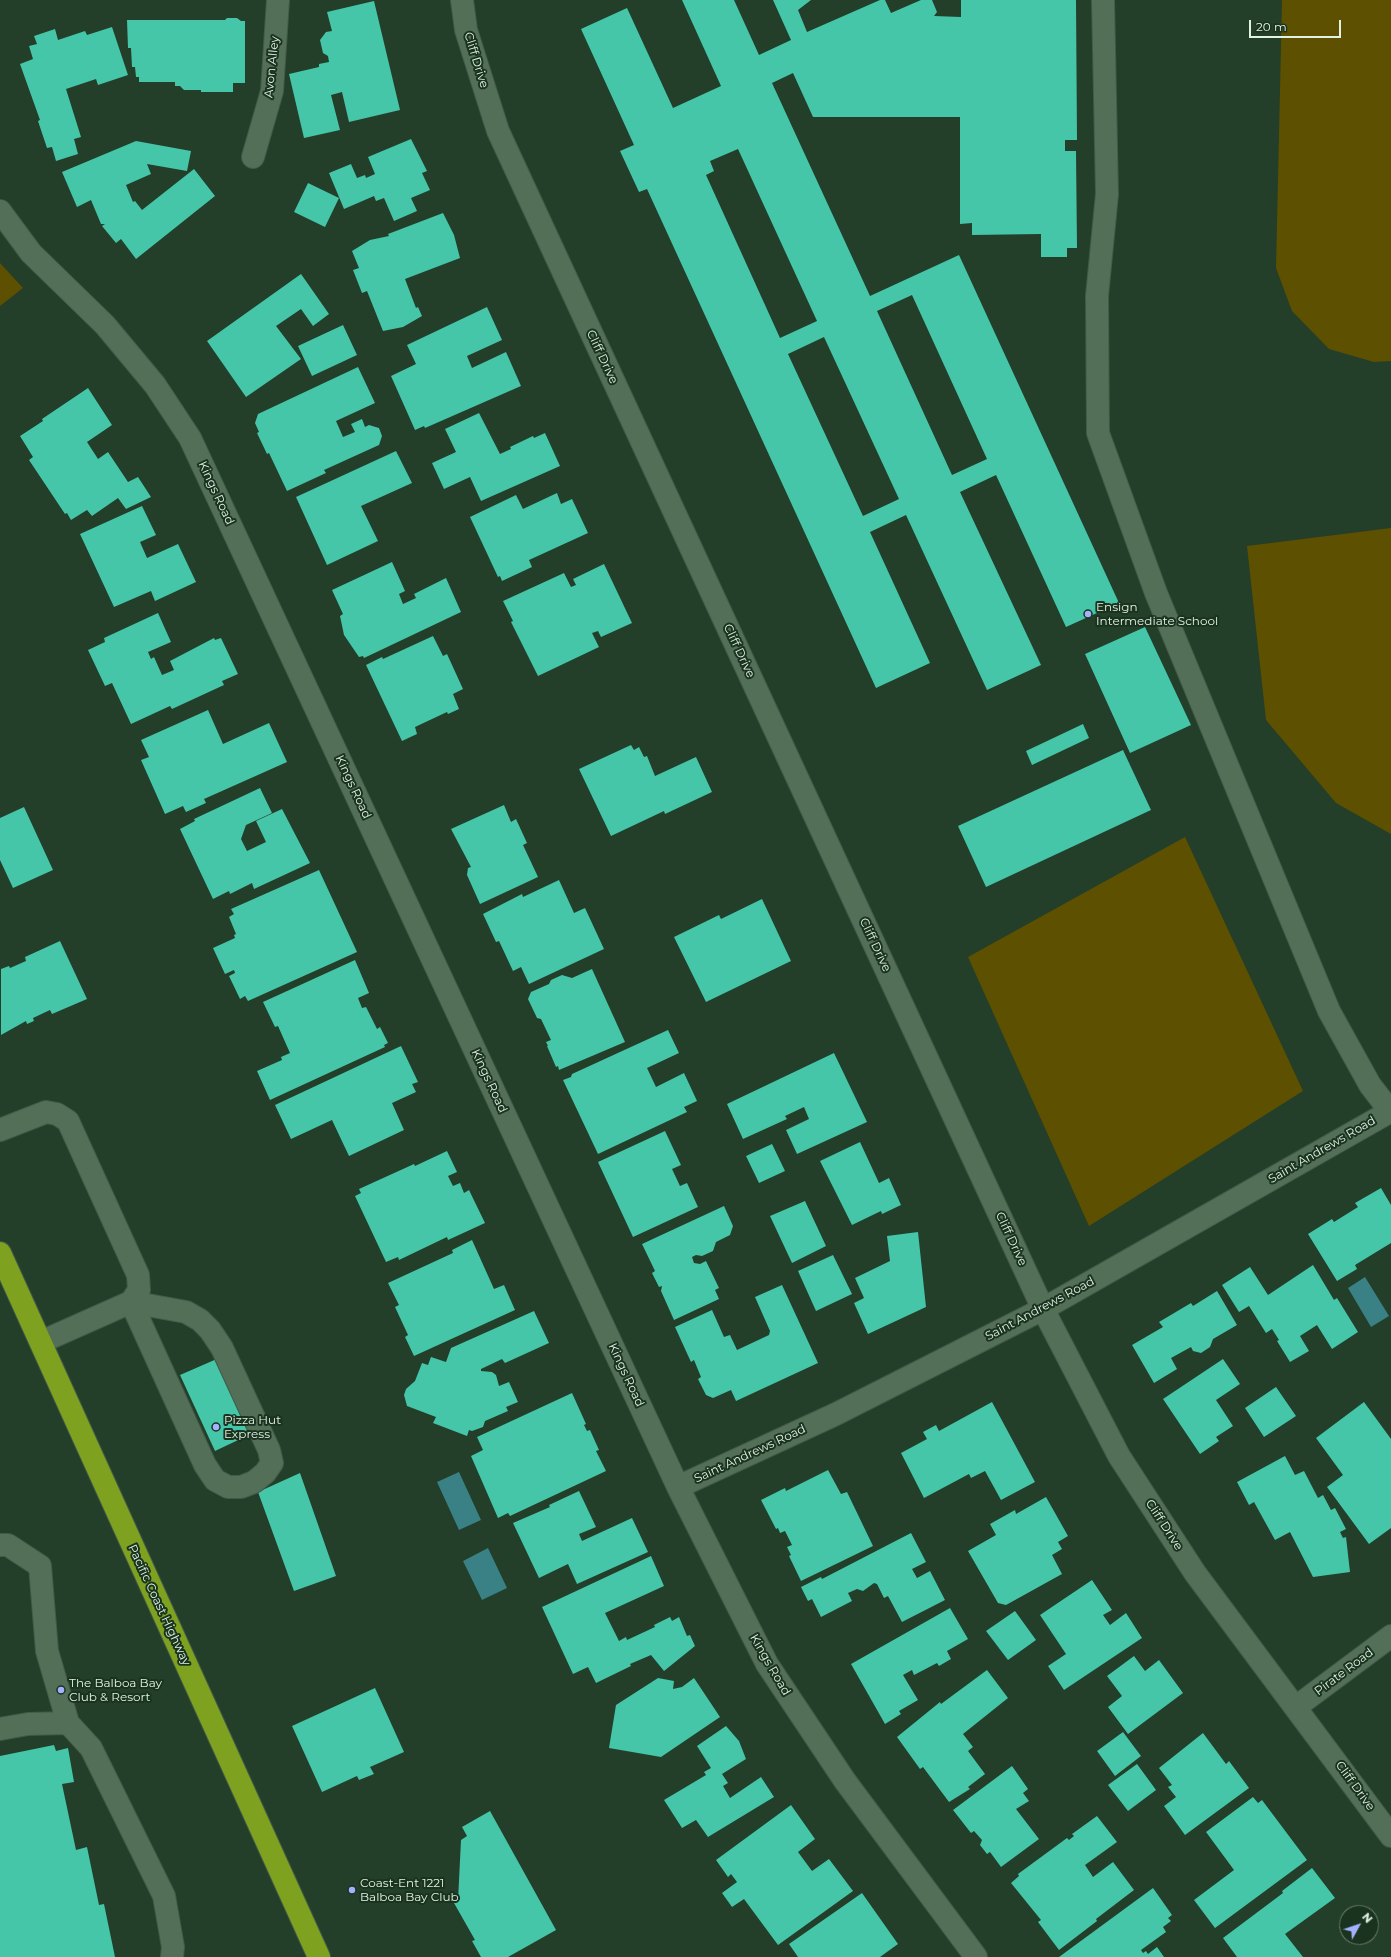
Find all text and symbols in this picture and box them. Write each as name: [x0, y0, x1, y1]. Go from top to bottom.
scale bar: [1251, 12, 1343, 38]
text: 20 m: [1256, 19, 1287, 34]
street label: Cliff Drive: [461, 30, 491, 90]
street label: Avon Alley: [262, 35, 282, 99]
street label: Cliff Drive: [583, 328, 621, 386]
street label: Kings Road: [195, 459, 237, 527]
place label: Ensign Intermediate School: [1096, 600, 1218, 628]
marker: Ensign Intermediate School: [1083, 609, 1093, 619]
street label: Cliff Drive: [720, 622, 758, 680]
street label: Kings Road: [332, 753, 374, 821]
street label: Cliff Drive: [856, 916, 894, 974]
street label: Kings Road: [468, 1047, 510, 1115]
street label: Saint Andrews Road: [1266, 1113, 1378, 1187]
street label: Cliff Drive: [992, 1210, 1030, 1268]
street label: Saint Andrews Road: [983, 1274, 1097, 1344]
street label: Kings Road: [605, 1341, 647, 1409]
place label: Pizza Hut Express: [224, 1413, 281, 1441]
marker: Pizza Hut Express: [211, 1422, 221, 1432]
street label: Saint Andrews Road: [692, 1422, 808, 1486]
street label: Cliff Drive: [1142, 1497, 1186, 1553]
street label: Pacific Coast Highway: [125, 1542, 193, 1668]
street label: Kings Road: [747, 1632, 793, 1698]
street label: Pirate Road: [1312, 1645, 1376, 1699]
place label: The Balboa Bay Club & Resort: [69, 1676, 162, 1704]
marker: The Balboa Bay Club & Resort: [56, 1685, 66, 1695]
street label: Cliff Drive: [1332, 1758, 1378, 1814]
place label: Coast-Ent 1221 Balboa Bay Club: [360, 1876, 459, 1904]
marker: Coast-Ent 1221 Balboa Bay Club: [347, 1885, 357, 1895]
north arrow: [1339, 1905, 1379, 1945]
text: N: [1359, 1910, 1376, 1926]

